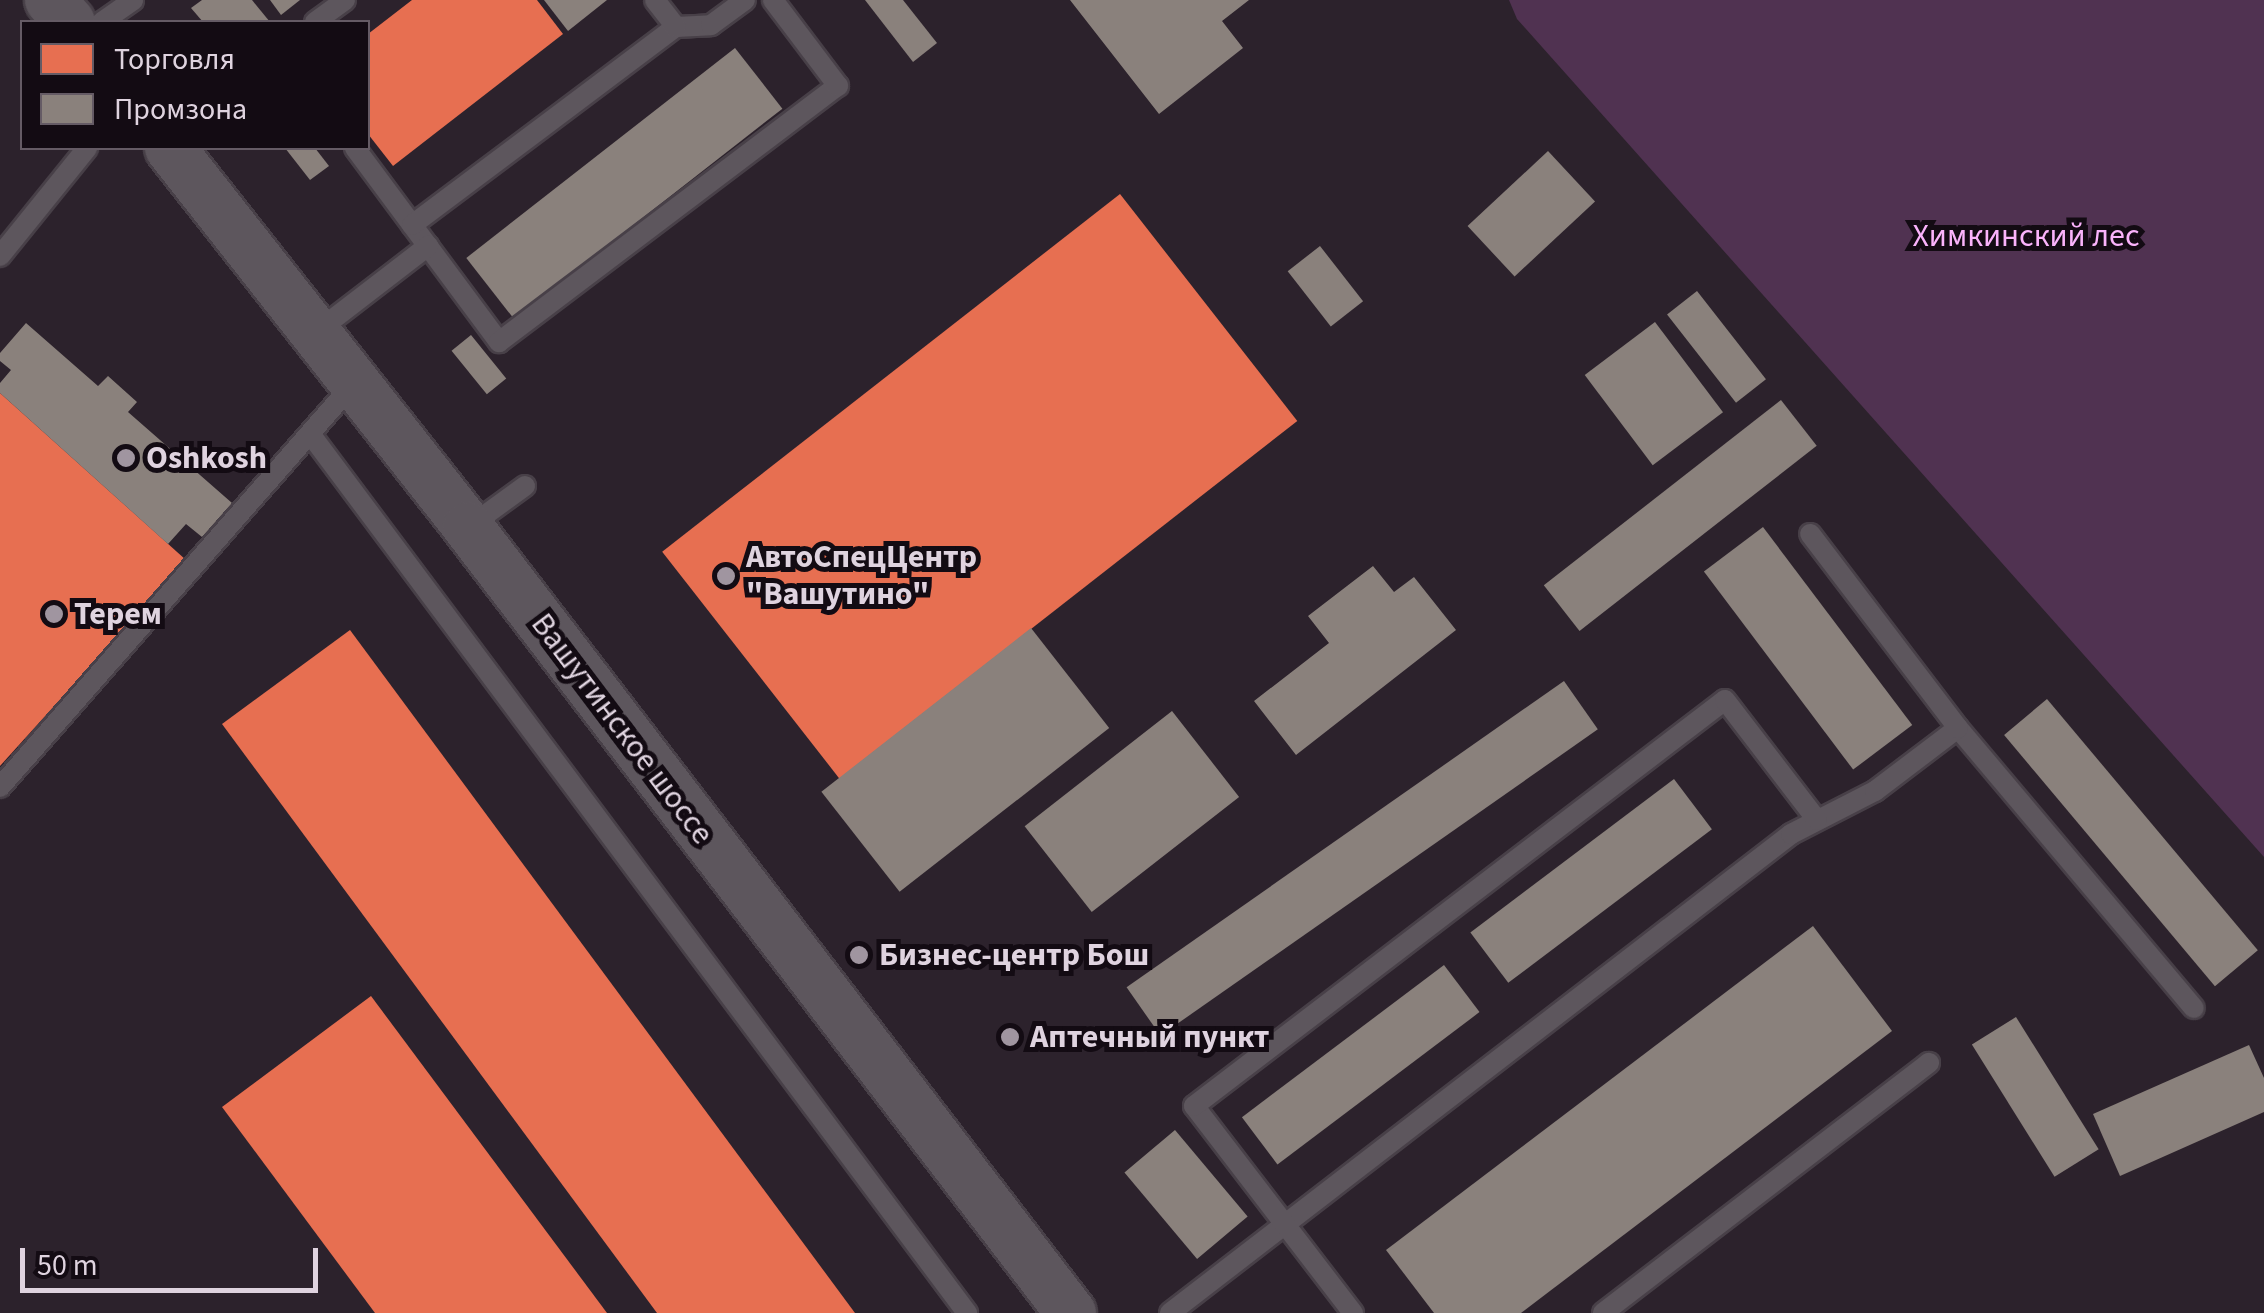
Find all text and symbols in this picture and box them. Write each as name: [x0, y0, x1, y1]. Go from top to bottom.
legend: [20, 20, 370, 150]
text: Торговля: [114, 38, 235, 81]
text: Промзона: [114, 88, 247, 131]
park label: Химкинский лес: [1912, 217, 2140, 255]
place label: Oshkosh: [146, 439, 267, 477]
marker: Oshkosh: [115, 447, 137, 469]
place label: АвтоСпецЦентр "Вашутино": [746, 539, 977, 614]
marker: АвтоСпецЦентр "Вашутино": [715, 565, 737, 587]
place label: Терем: [74, 595, 162, 633]
marker: Терем: [43, 603, 65, 625]
street label: Вашутинское шоссе: [523, 606, 721, 852]
place label: Бизнес-центр Бош: [879, 936, 1149, 974]
marker: Бизнес-центр Бош: [848, 944, 870, 966]
place label: Аптечный пункт: [1030, 1018, 1269, 1056]
marker: Аптечный пункт: [999, 1026, 1021, 1048]
scale bar: [25, 1228, 322, 1290]
text: 50 m: [37, 1244, 98, 1287]

